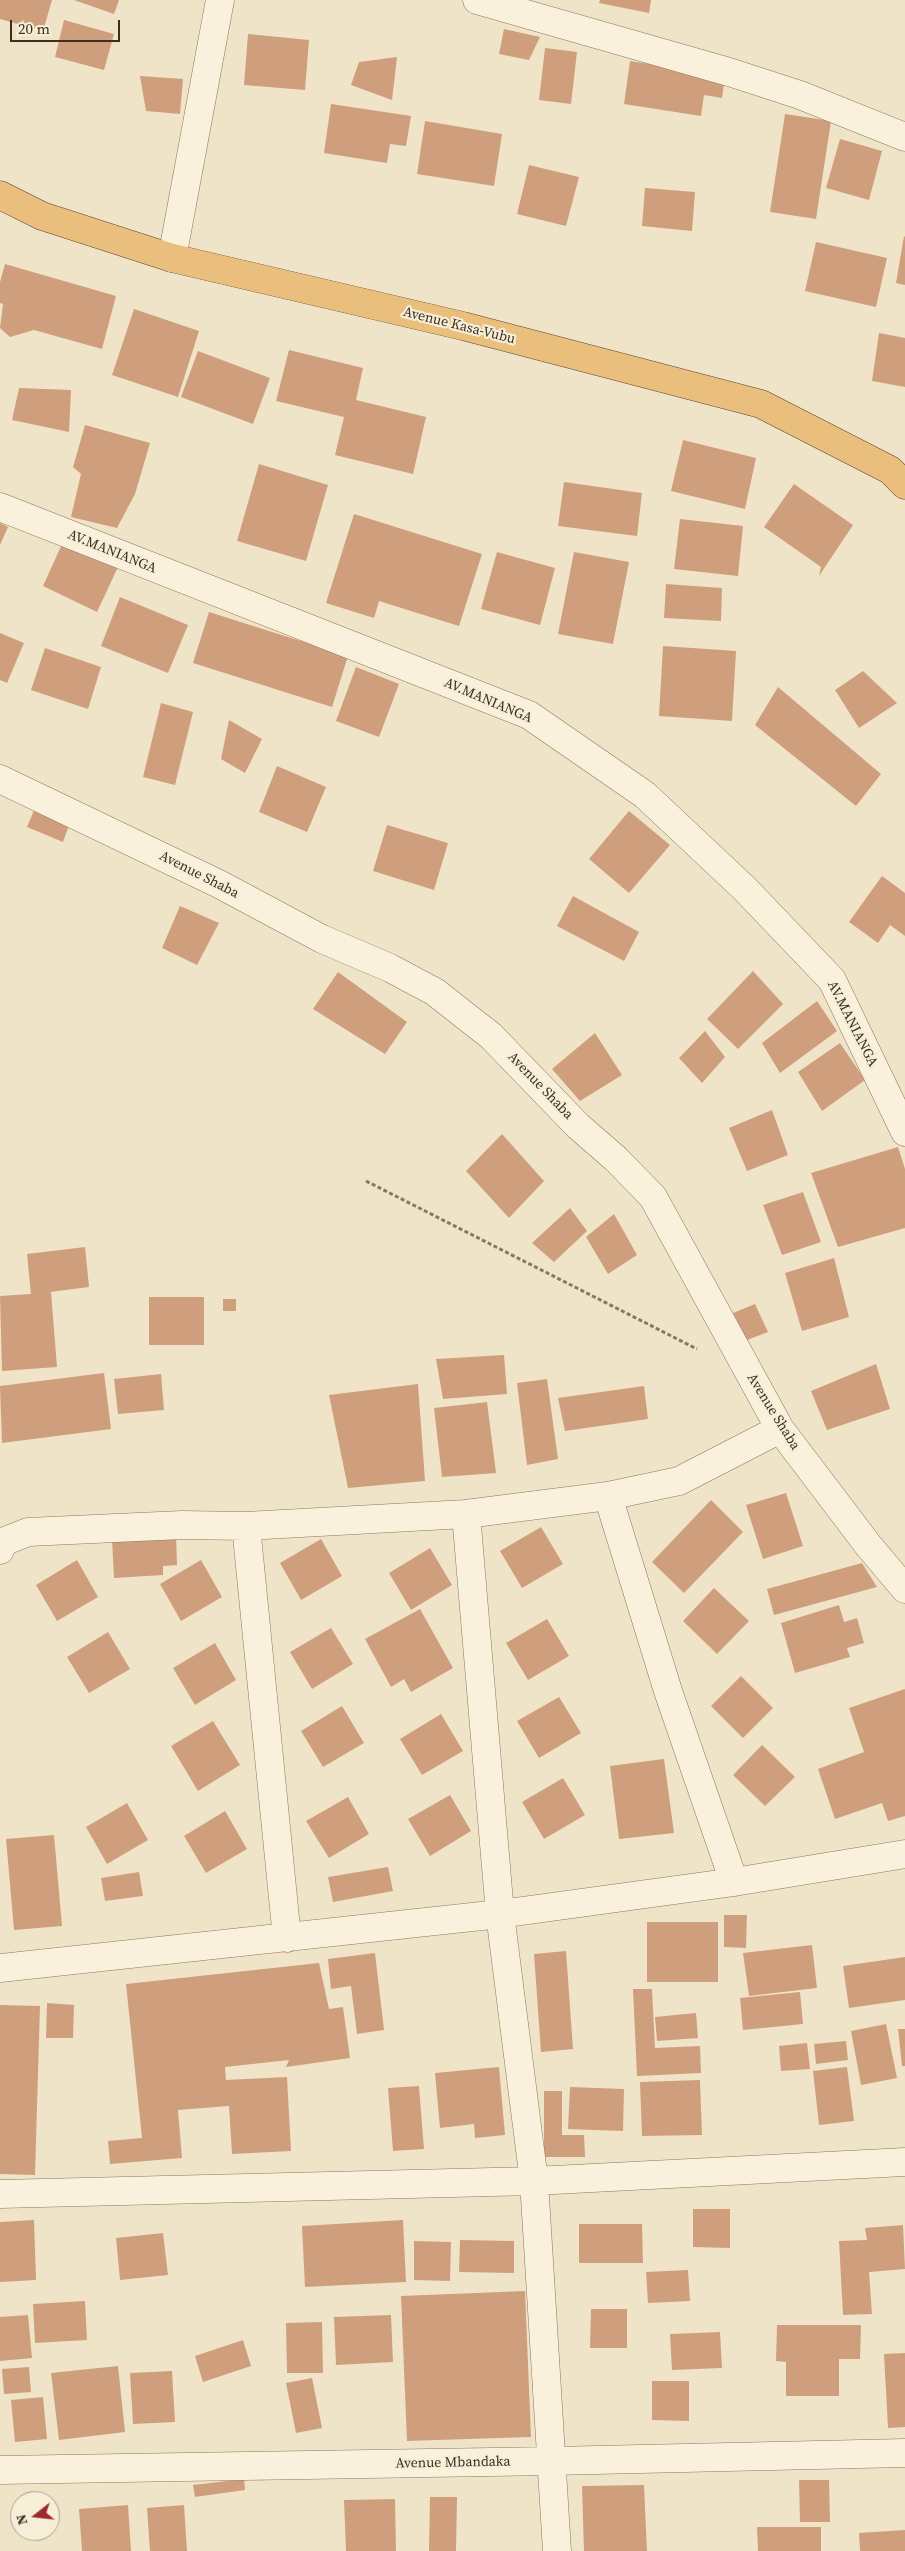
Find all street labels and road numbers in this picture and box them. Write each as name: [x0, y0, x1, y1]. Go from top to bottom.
street label: Avenue Kasa-Vubu: [401, 304, 517, 348]
street label: AV.MANIANGA: [65, 527, 159, 577]
street label: AV.MANIANGA: [441, 675, 535, 727]
street label: Avenue Shaba: [156, 848, 242, 902]
street label: AV.MANIANGA: [823, 978, 881, 1070]
street label: Avenue Shaba: [504, 1049, 576, 1123]
street label: Avenue Shaba: [743, 1371, 803, 1453]
street label: Avenue Mbandaka: [395, 2454, 511, 2472]

